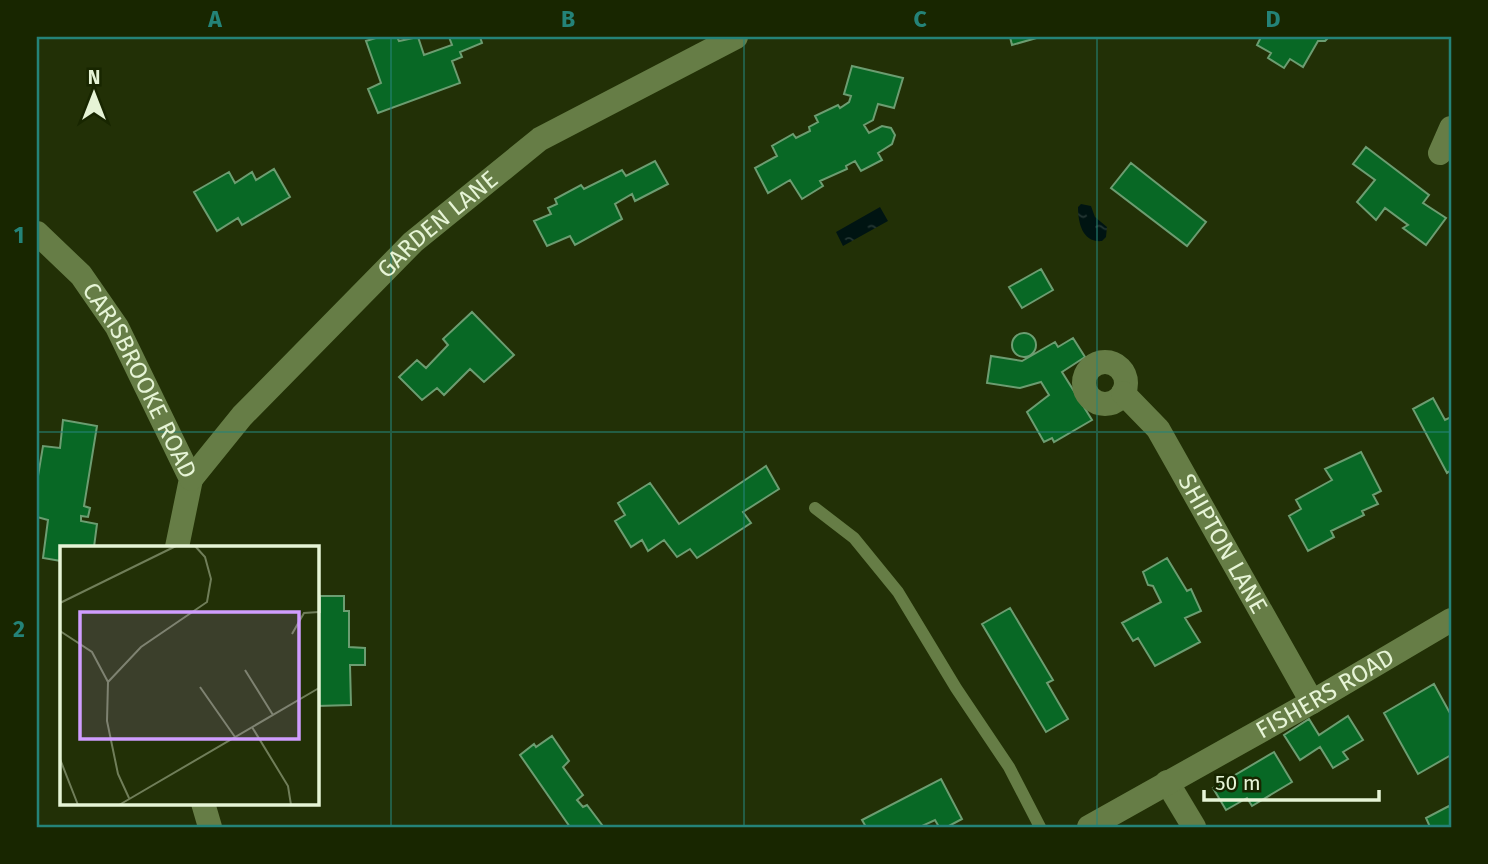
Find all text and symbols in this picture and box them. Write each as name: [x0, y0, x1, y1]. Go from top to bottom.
text: A: [207, 5, 222, 33]
text: B: [561, 5, 575, 33]
text: C: [913, 5, 927, 33]
text: D: [1266, 5, 1281, 33]
north arrow: [60, 60, 130, 130]
text: N: [88, 66, 100, 89]
street label: GARDEN LANE: [372, 165, 503, 284]
text: 1: [14, 221, 24, 249]
street label: CARISBROOKE ROAD: [77, 277, 203, 483]
street label: SHIPTON LANE: [1172, 469, 1273, 619]
inset map: [60, 546, 318, 804]
text: 2: [13, 615, 25, 643]
street label: FISHERS ROAD: [1251, 643, 1399, 745]
scale bar: [1204, 759, 1380, 803]
text: 50 m: [1215, 770, 1261, 796]

